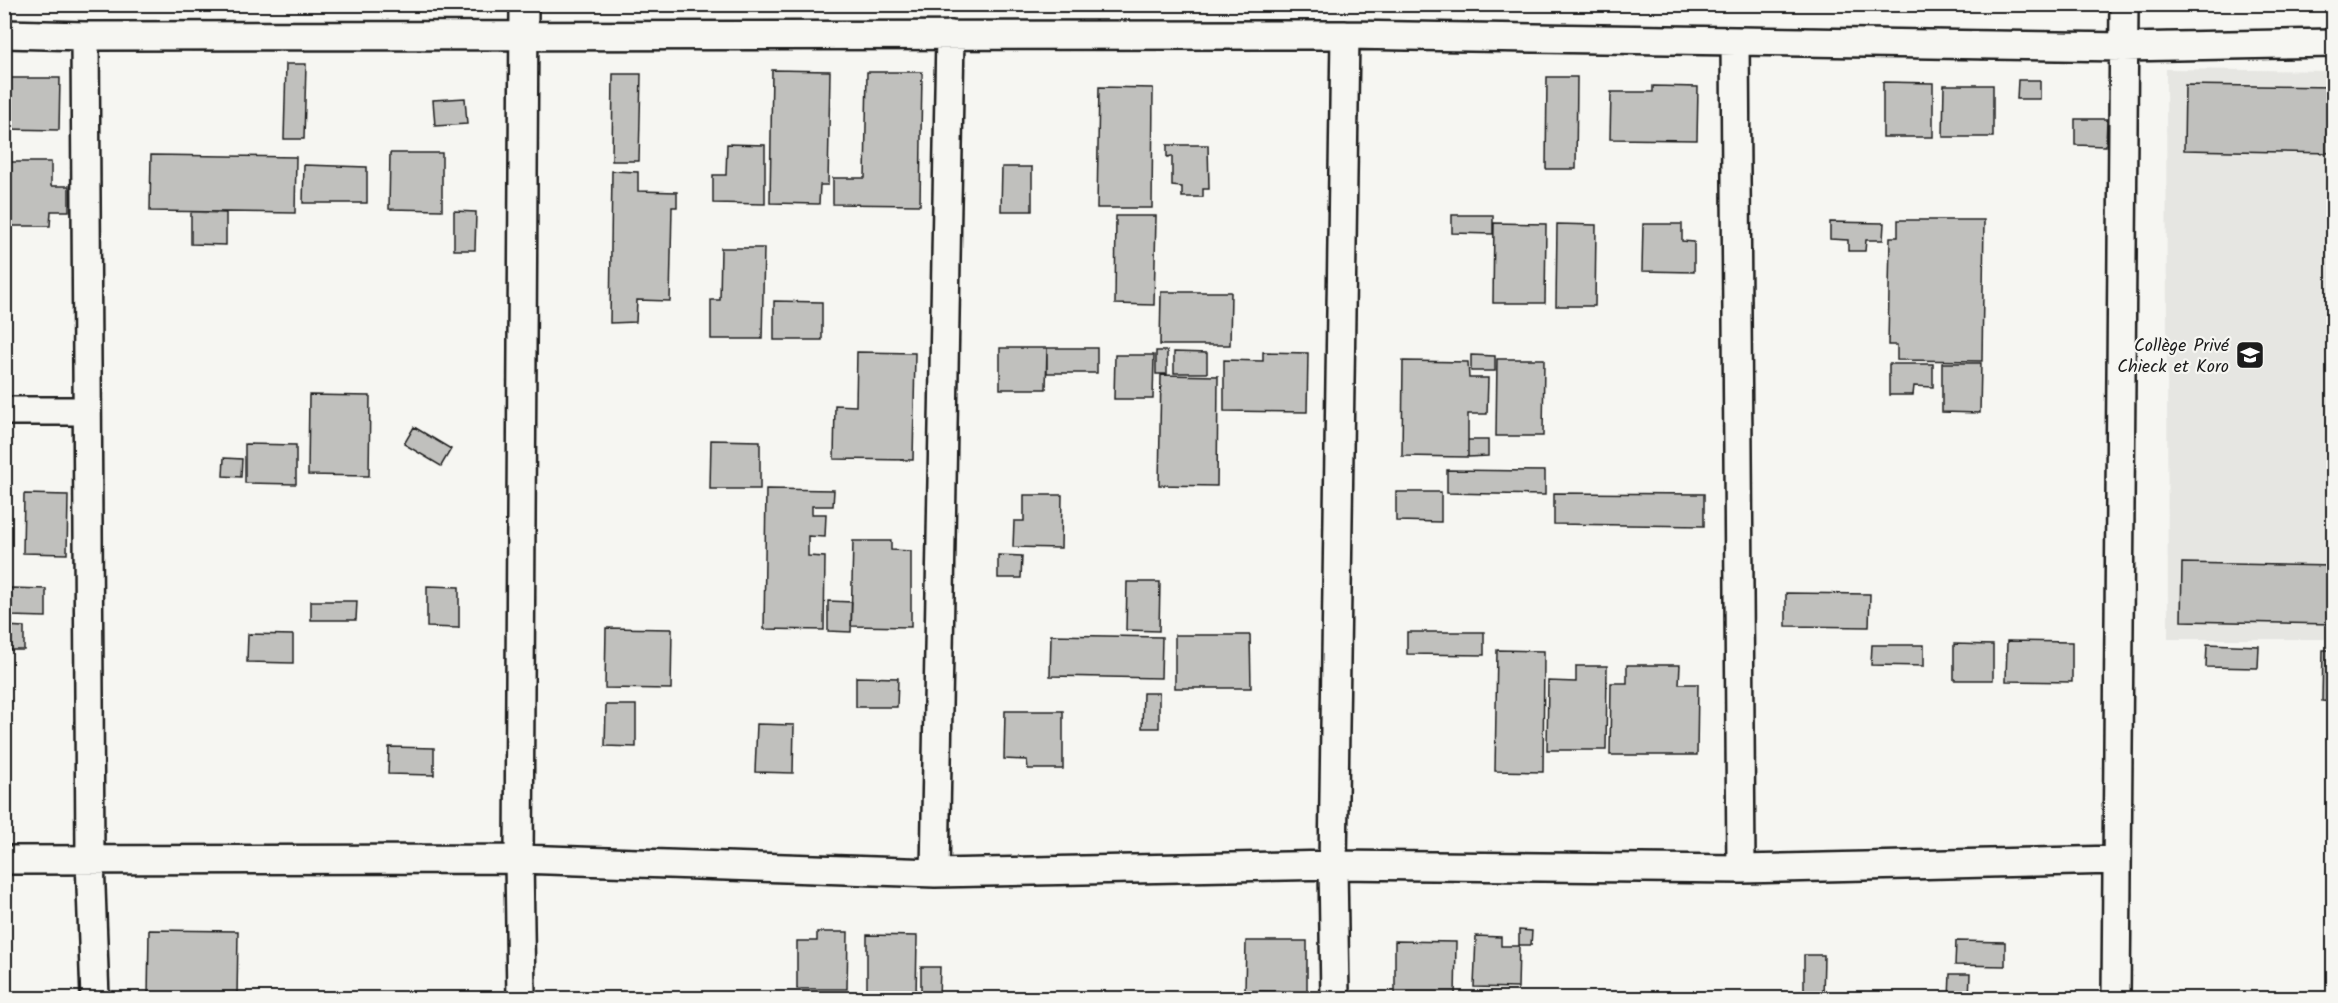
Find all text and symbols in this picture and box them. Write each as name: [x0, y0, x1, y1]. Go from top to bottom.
place label: Collège Privé Chieck et Koro: [2117, 332, 2230, 382]
school or university icon: Collège Privé Chieck et Koro: [2234, 339, 2266, 371]

